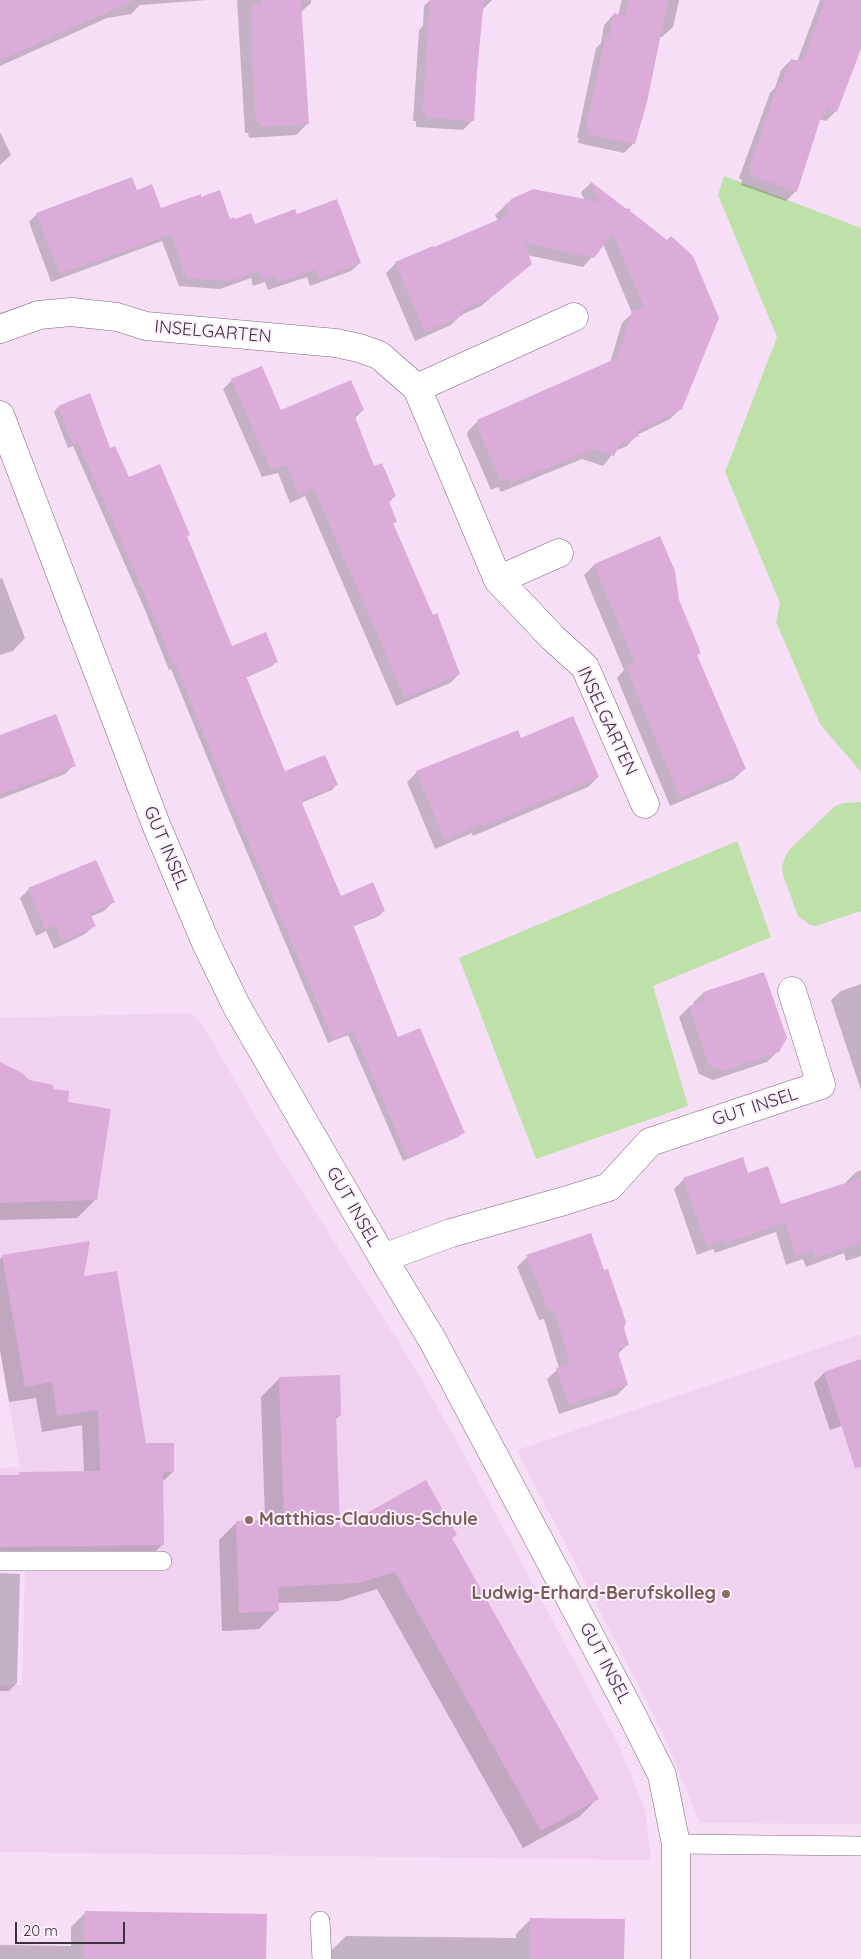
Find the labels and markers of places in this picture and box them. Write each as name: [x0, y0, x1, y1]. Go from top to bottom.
place label: Matthias-Claudius-Schule: [259, 1509, 478, 1531]
marker: Matthias-Claudius-Schule: [243, 1514, 255, 1526]
place label: Ludwig-Erhard-Berufskolleg: [472, 1583, 716, 1605]
marker: Ludwig-Erhard-Berufskolleg: [720, 1588, 732, 1600]

